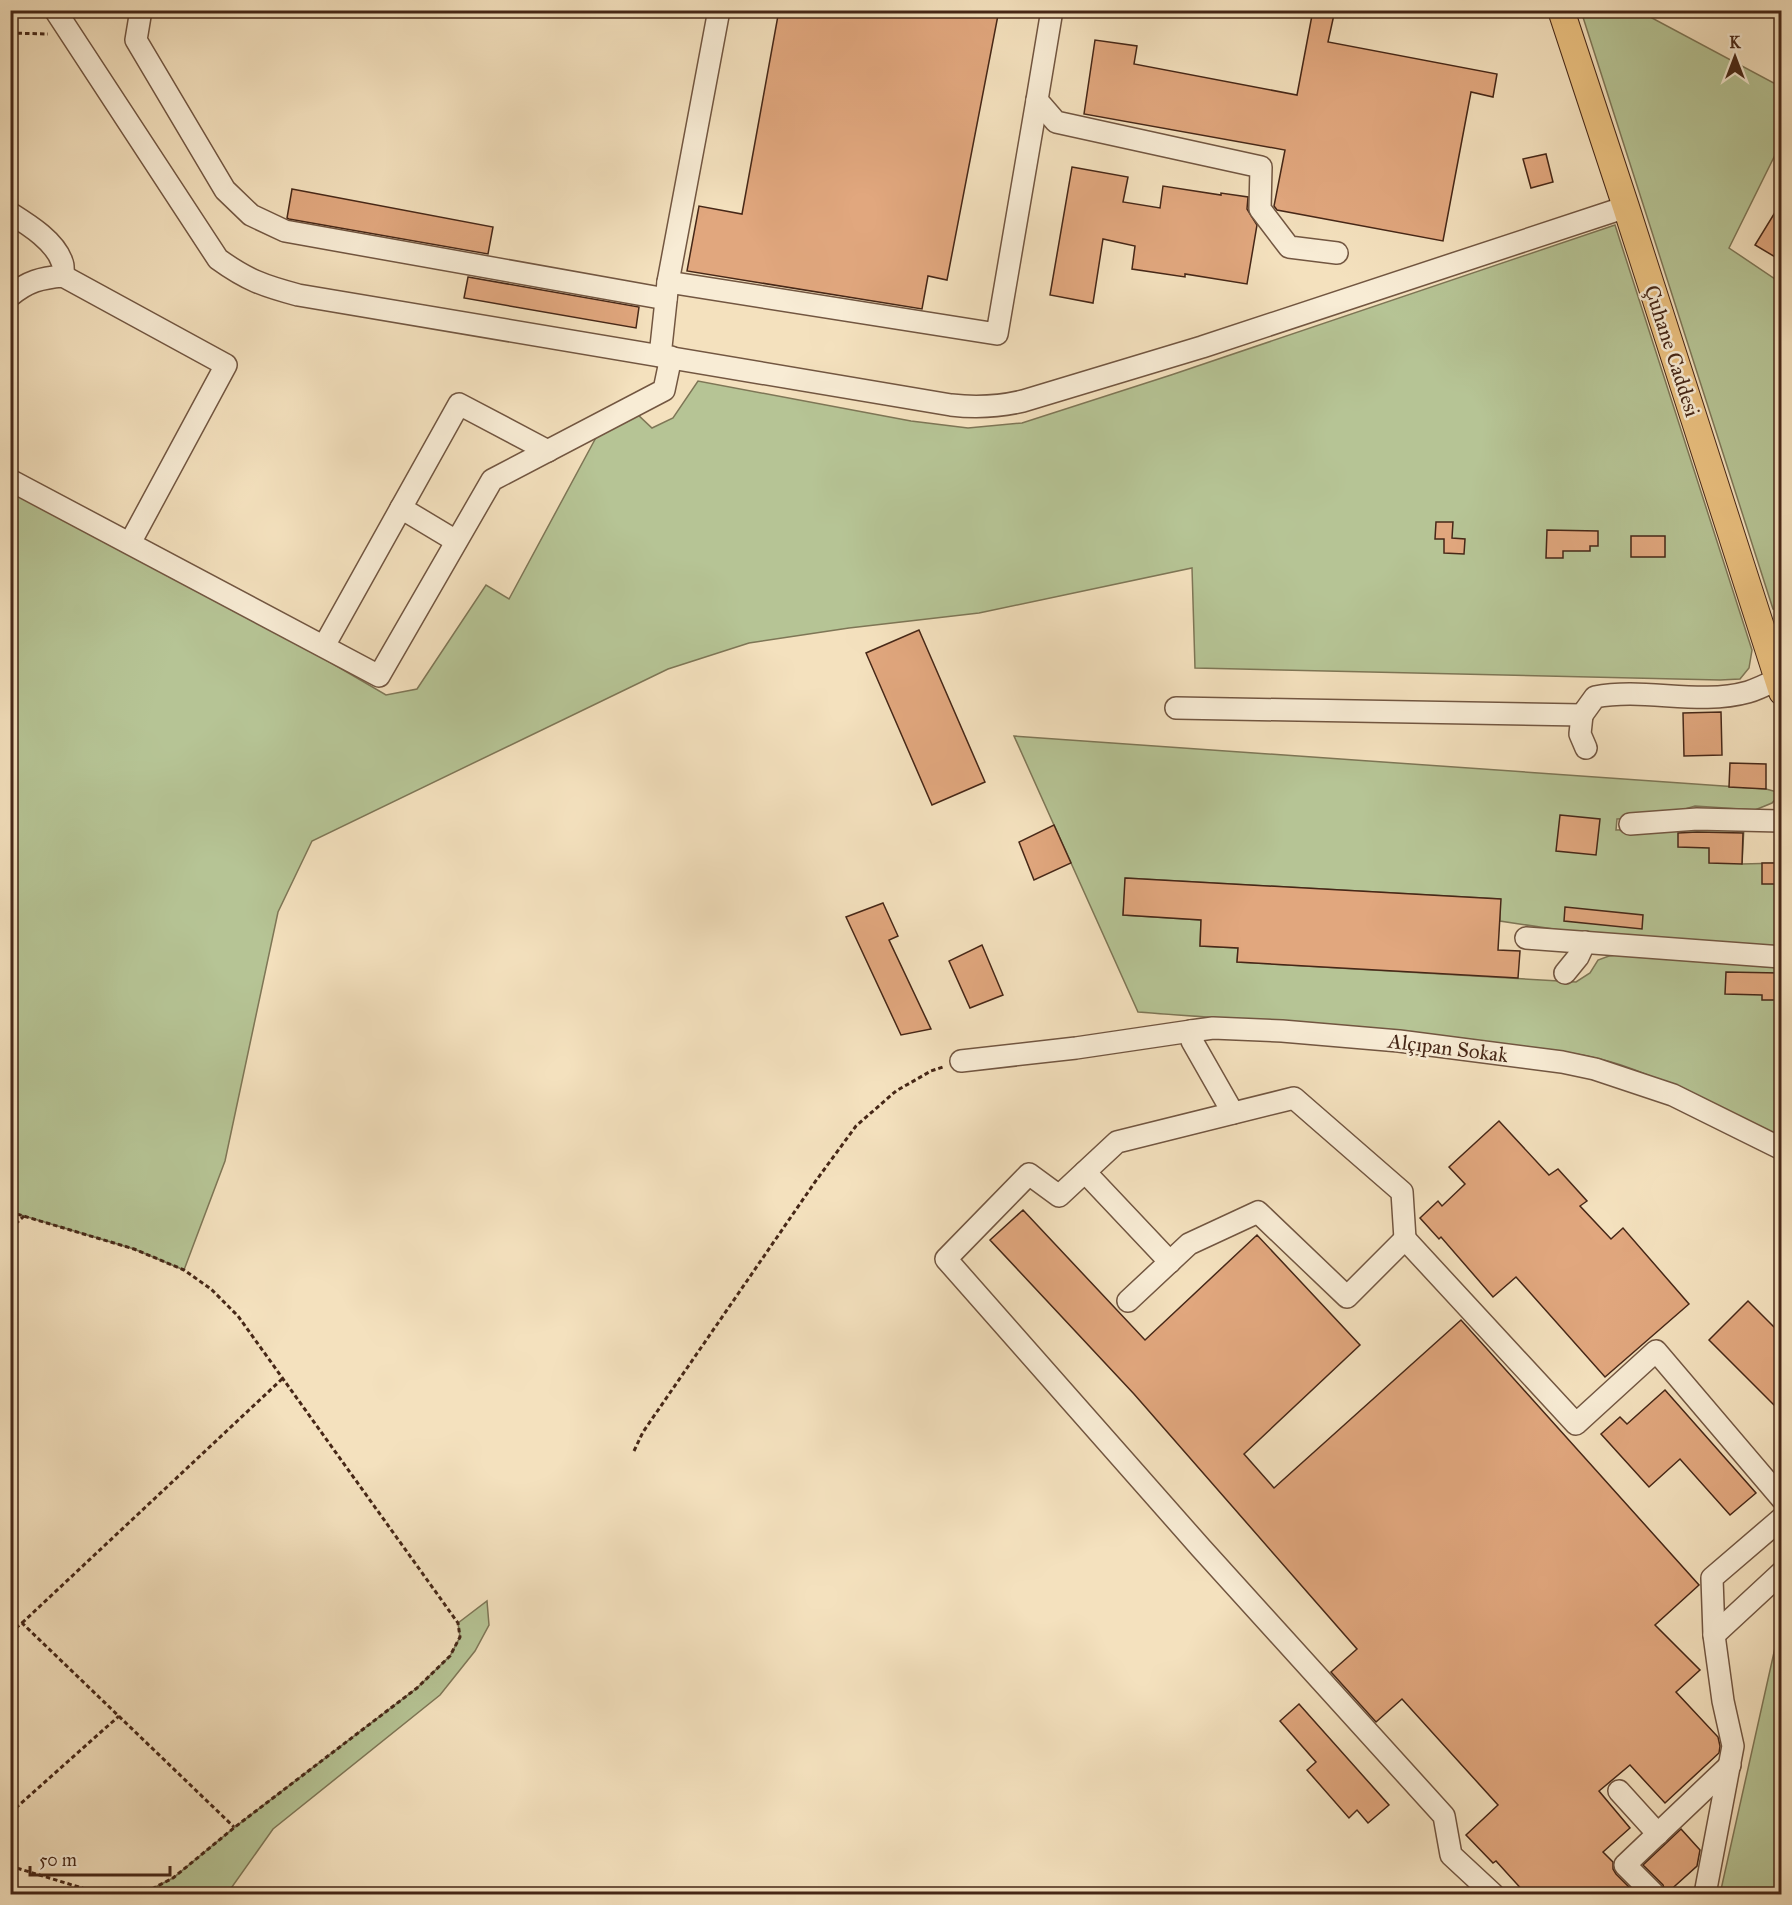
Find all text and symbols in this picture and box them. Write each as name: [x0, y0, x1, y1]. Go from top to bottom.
north arrow: [1705, 27, 1765, 87]
text: K: [1729, 33, 1741, 52]
street label: Çuhane Caddesi: [1638, 282, 1706, 420]
street label: Alçıpan Sokak: [1386, 1028, 1510, 1068]
scale bar: [30, 1839, 170, 1877]
text: 50 m: [39, 1849, 77, 1871]

